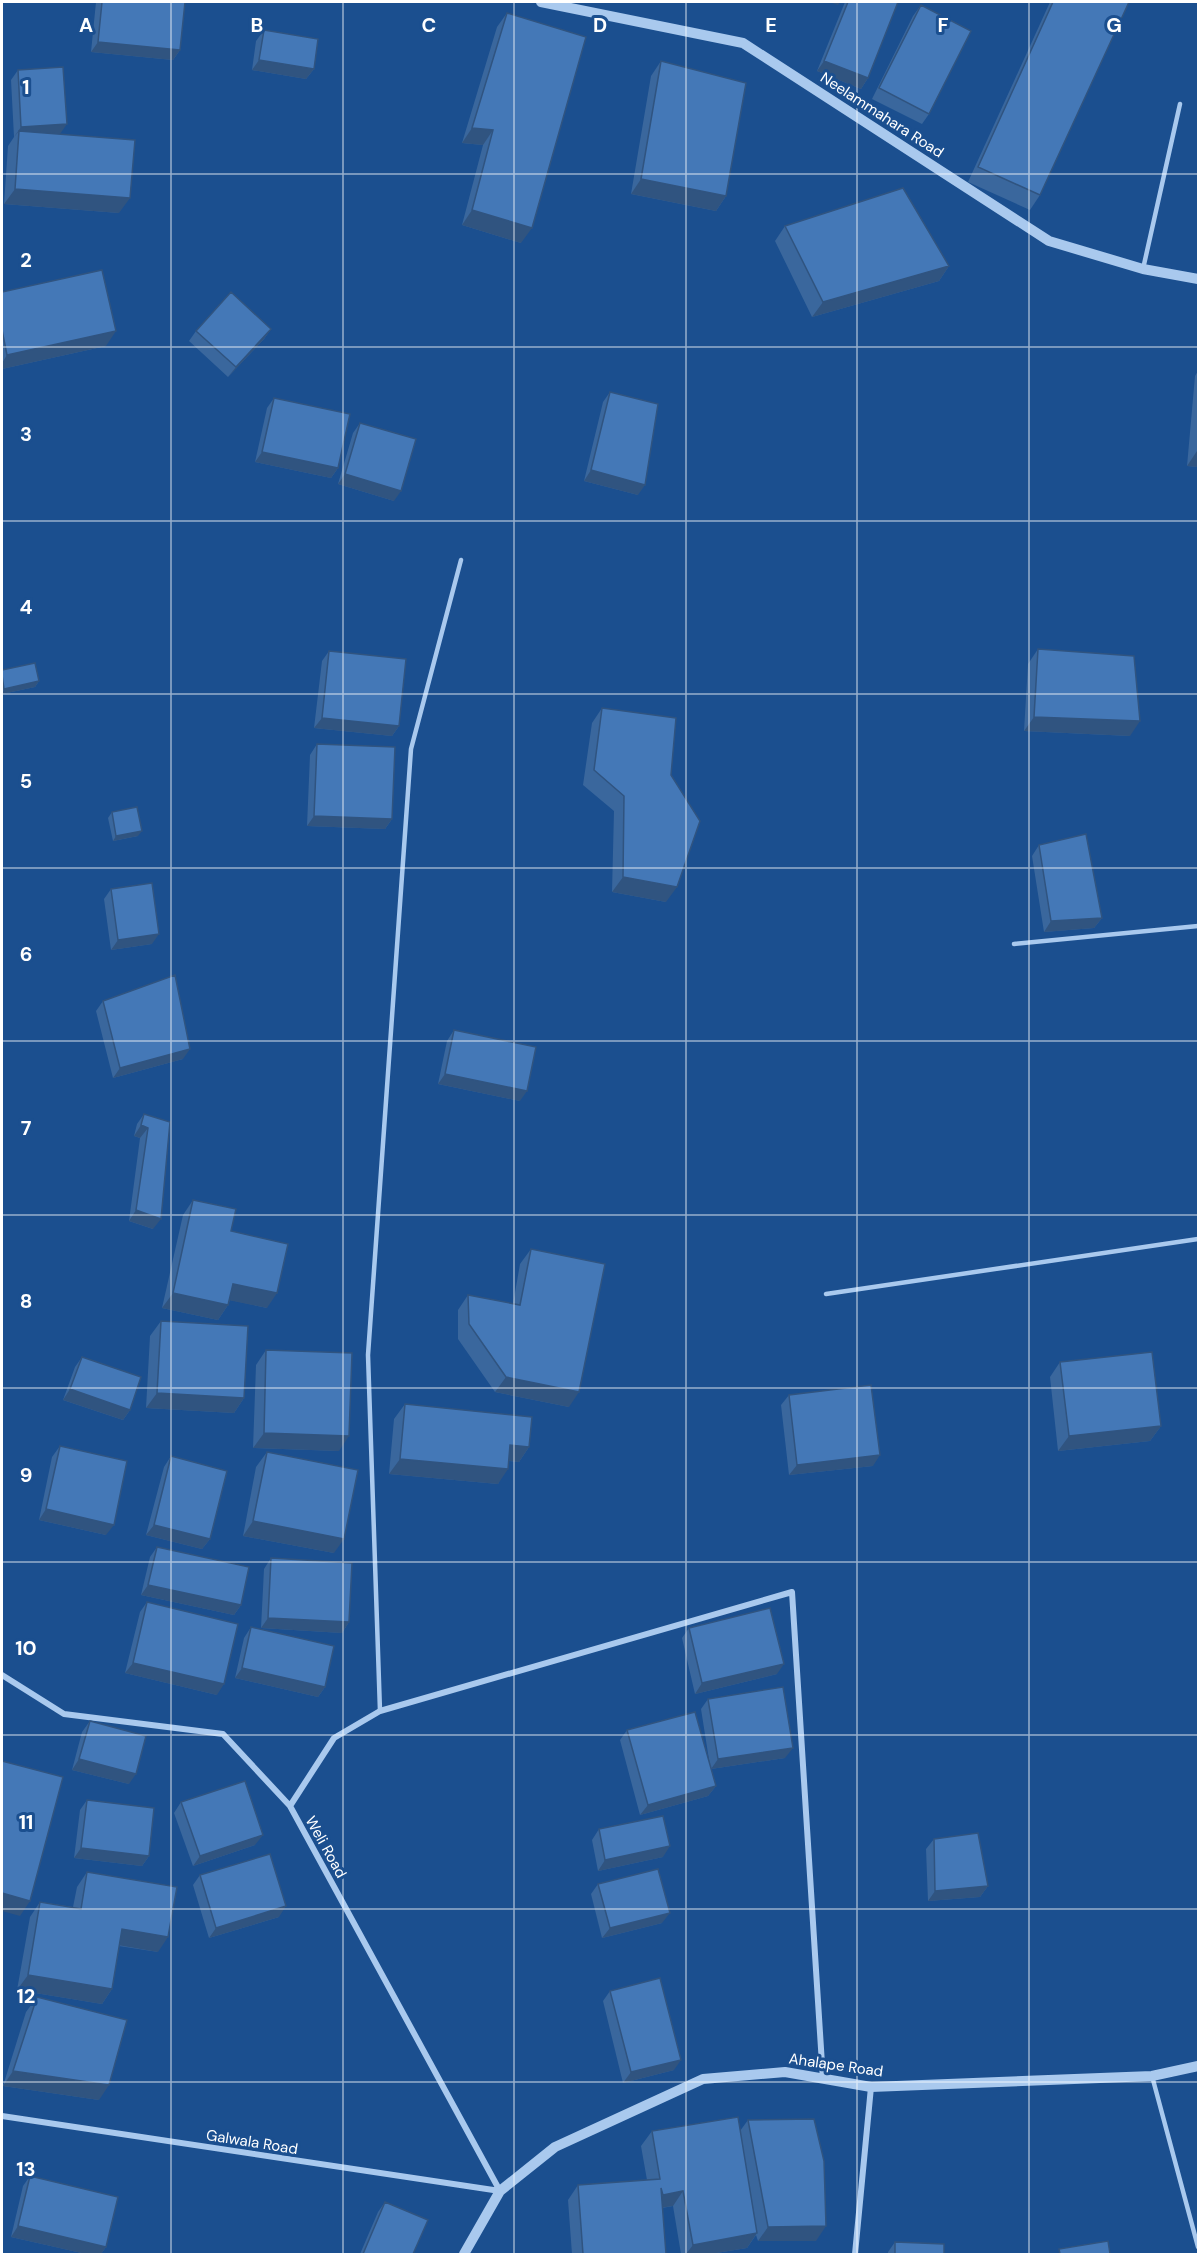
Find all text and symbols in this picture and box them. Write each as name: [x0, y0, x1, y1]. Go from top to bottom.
text: A: [79, 12, 93, 38]
text: B: [251, 12, 263, 38]
text: C: [422, 12, 436, 38]
text: D: [593, 12, 607, 38]
text: E: [765, 12, 777, 38]
text: F: [937, 12, 949, 38]
text: G: [1106, 12, 1122, 38]
street label: Neelammahara Road: [816, 68, 948, 162]
text: 1: [22, 74, 30, 100]
text: 2: [20, 247, 32, 273]
text: 3: [20, 421, 32, 447]
text: 4: [20, 594, 33, 620]
text: 5: [20, 768, 32, 794]
text: 6: [20, 941, 32, 967]
text: 7: [21, 1115, 32, 1141]
text: 8: [20, 1288, 32, 1314]
text: 9: [20, 1462, 32, 1488]
text: 10: [15, 1635, 37, 1661]
text: 11: [19, 1809, 33, 1835]
street label: Weli Road: [301, 1812, 351, 1882]
text: 12: [17, 1983, 35, 2009]
street label: Ahalape Road: [788, 2048, 884, 2082]
street label: Galwala Road: [205, 2125, 299, 2159]
text: 13: [16, 2156, 36, 2182]

